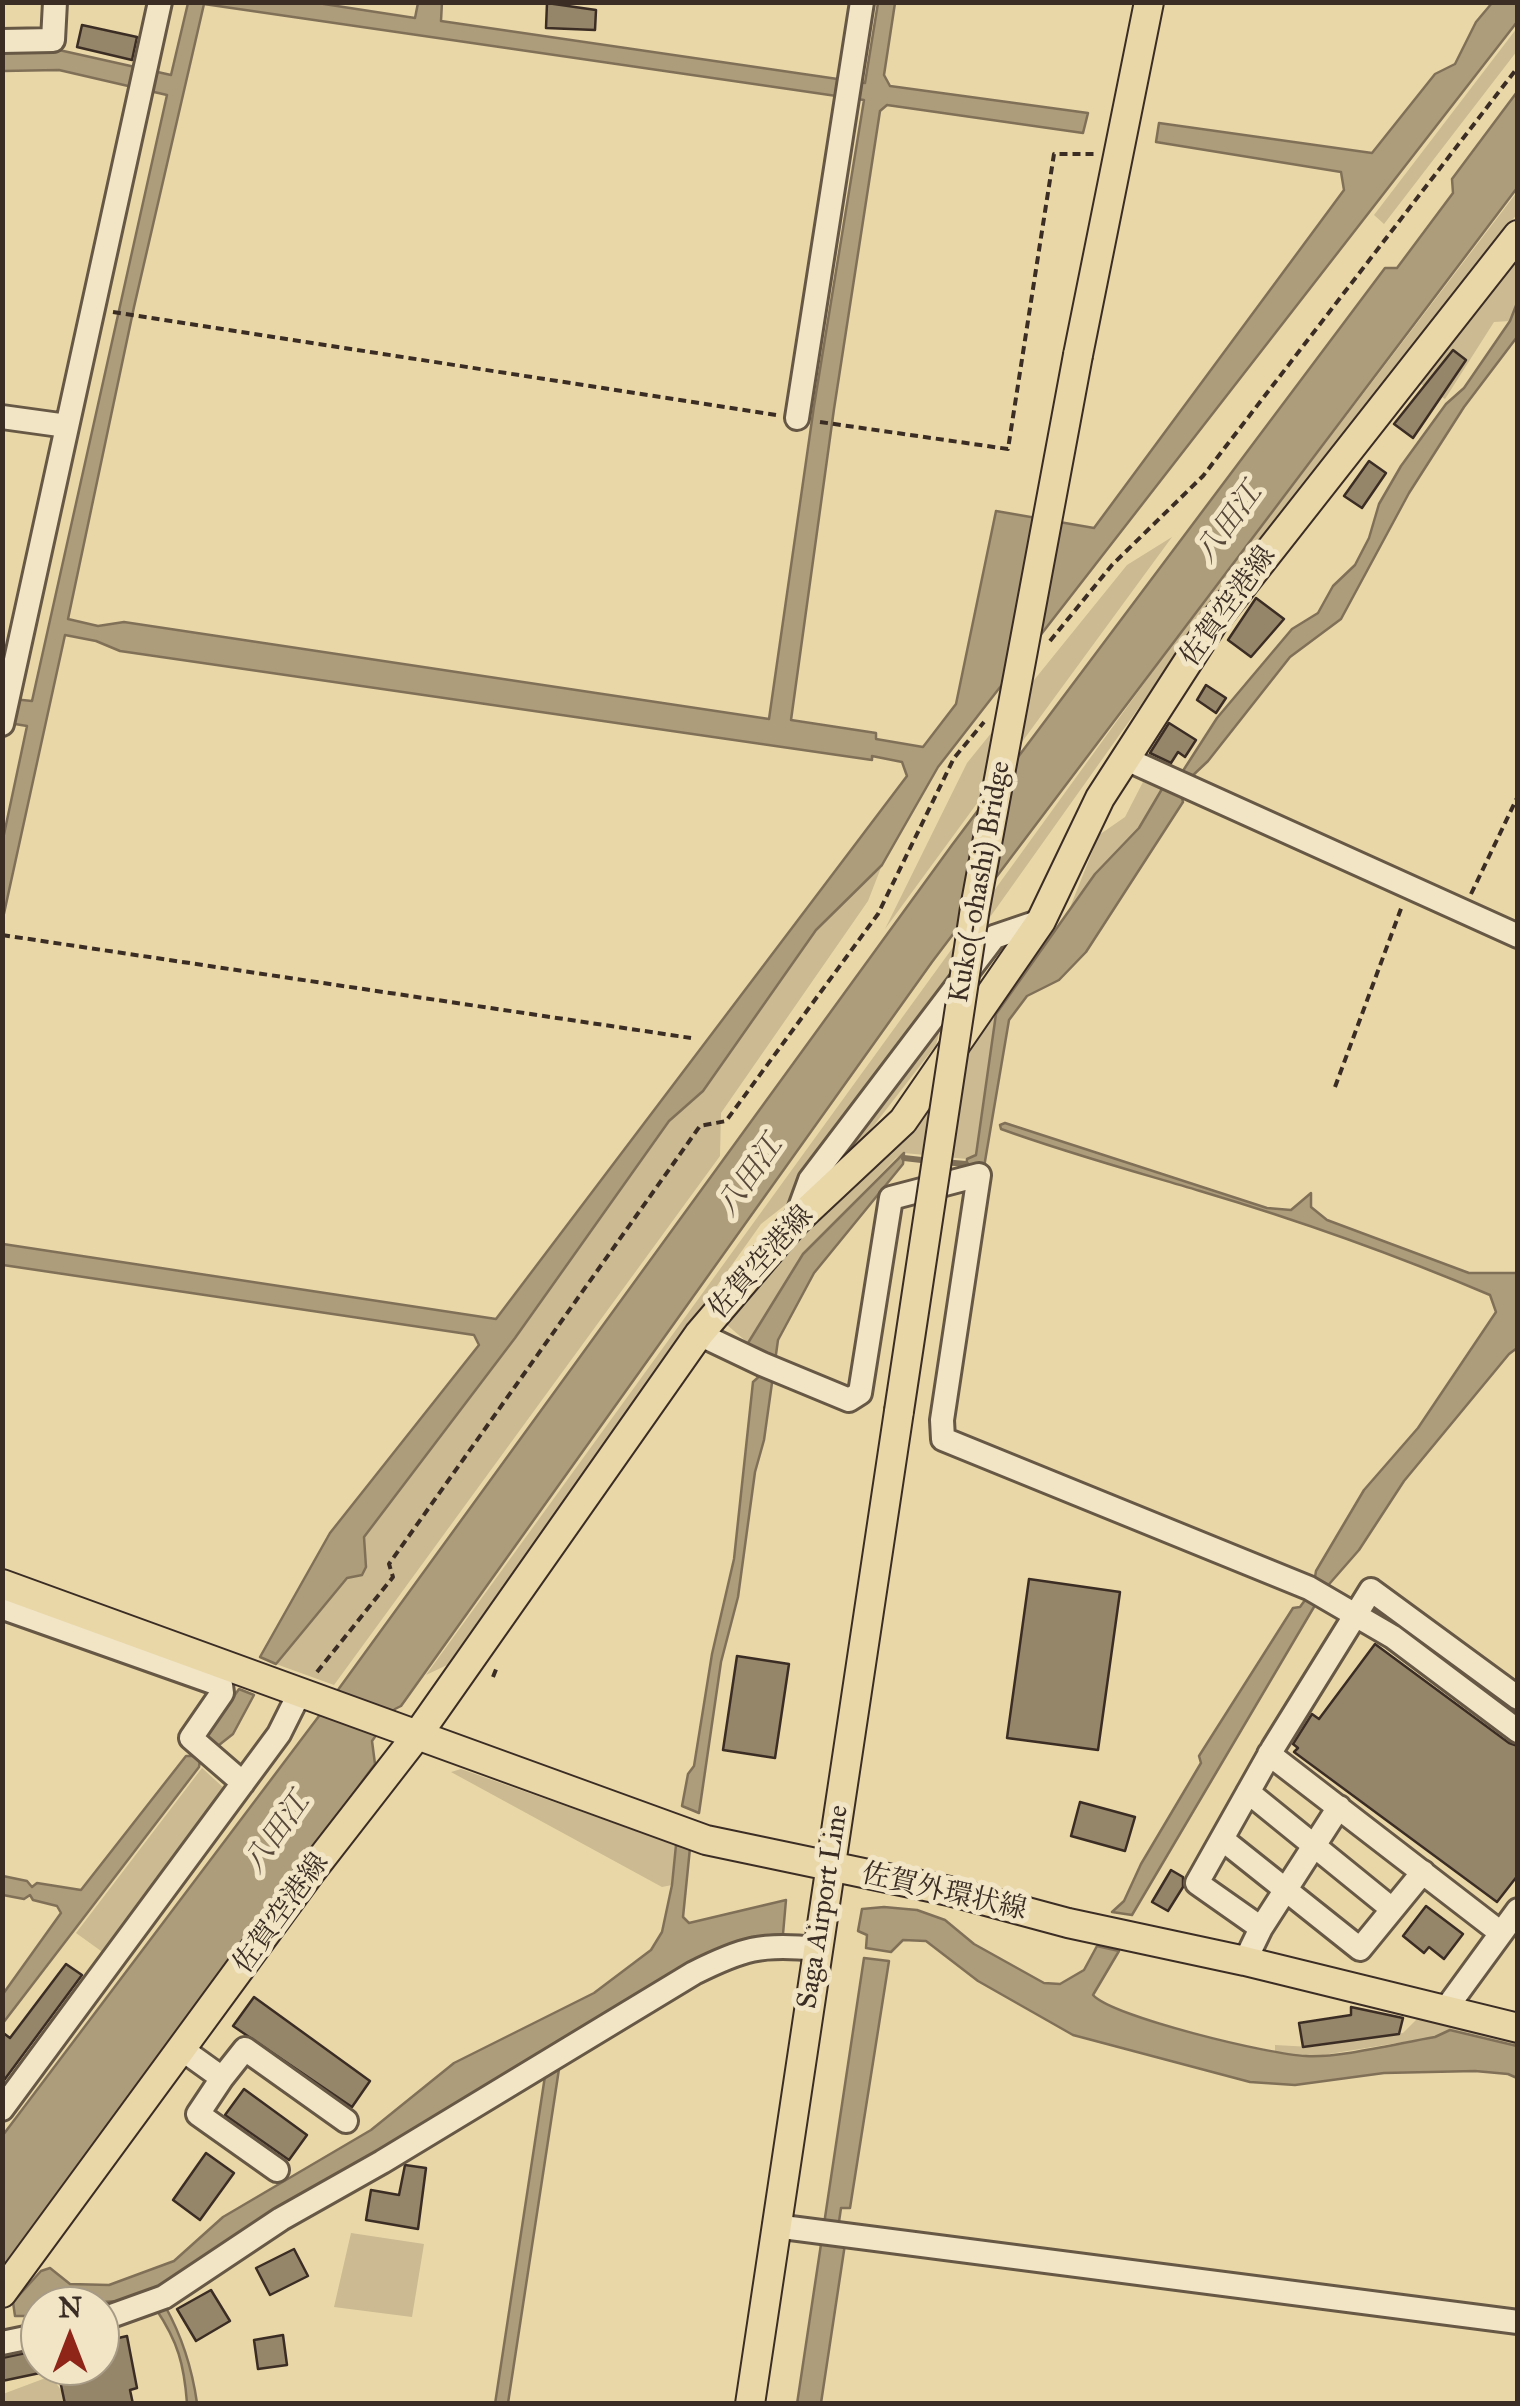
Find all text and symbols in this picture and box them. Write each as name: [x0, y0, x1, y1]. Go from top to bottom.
water label: 八田江: [1189, 477, 1271, 571]
street label: 佐賀空港線: [1174, 540, 1284, 674]
street label: Kuko(-ohashi) Bridge: [943, 759, 1019, 1005]
water label: 八田江: [710, 1130, 792, 1224]
street label: 佐賀空港線: [703, 1200, 821, 1326]
water label: 八田江: [237, 1787, 319, 1881]
street label: Saga Airport Line: [791, 1803, 857, 2011]
street label: 佐賀空港線: [227, 1847, 337, 1981]
street label: 佐賀外環状線: [858, 1858, 1030, 1928]
north arrow: [20, 2286, 120, 2386]
text: N: [58, 2290, 82, 2325]

